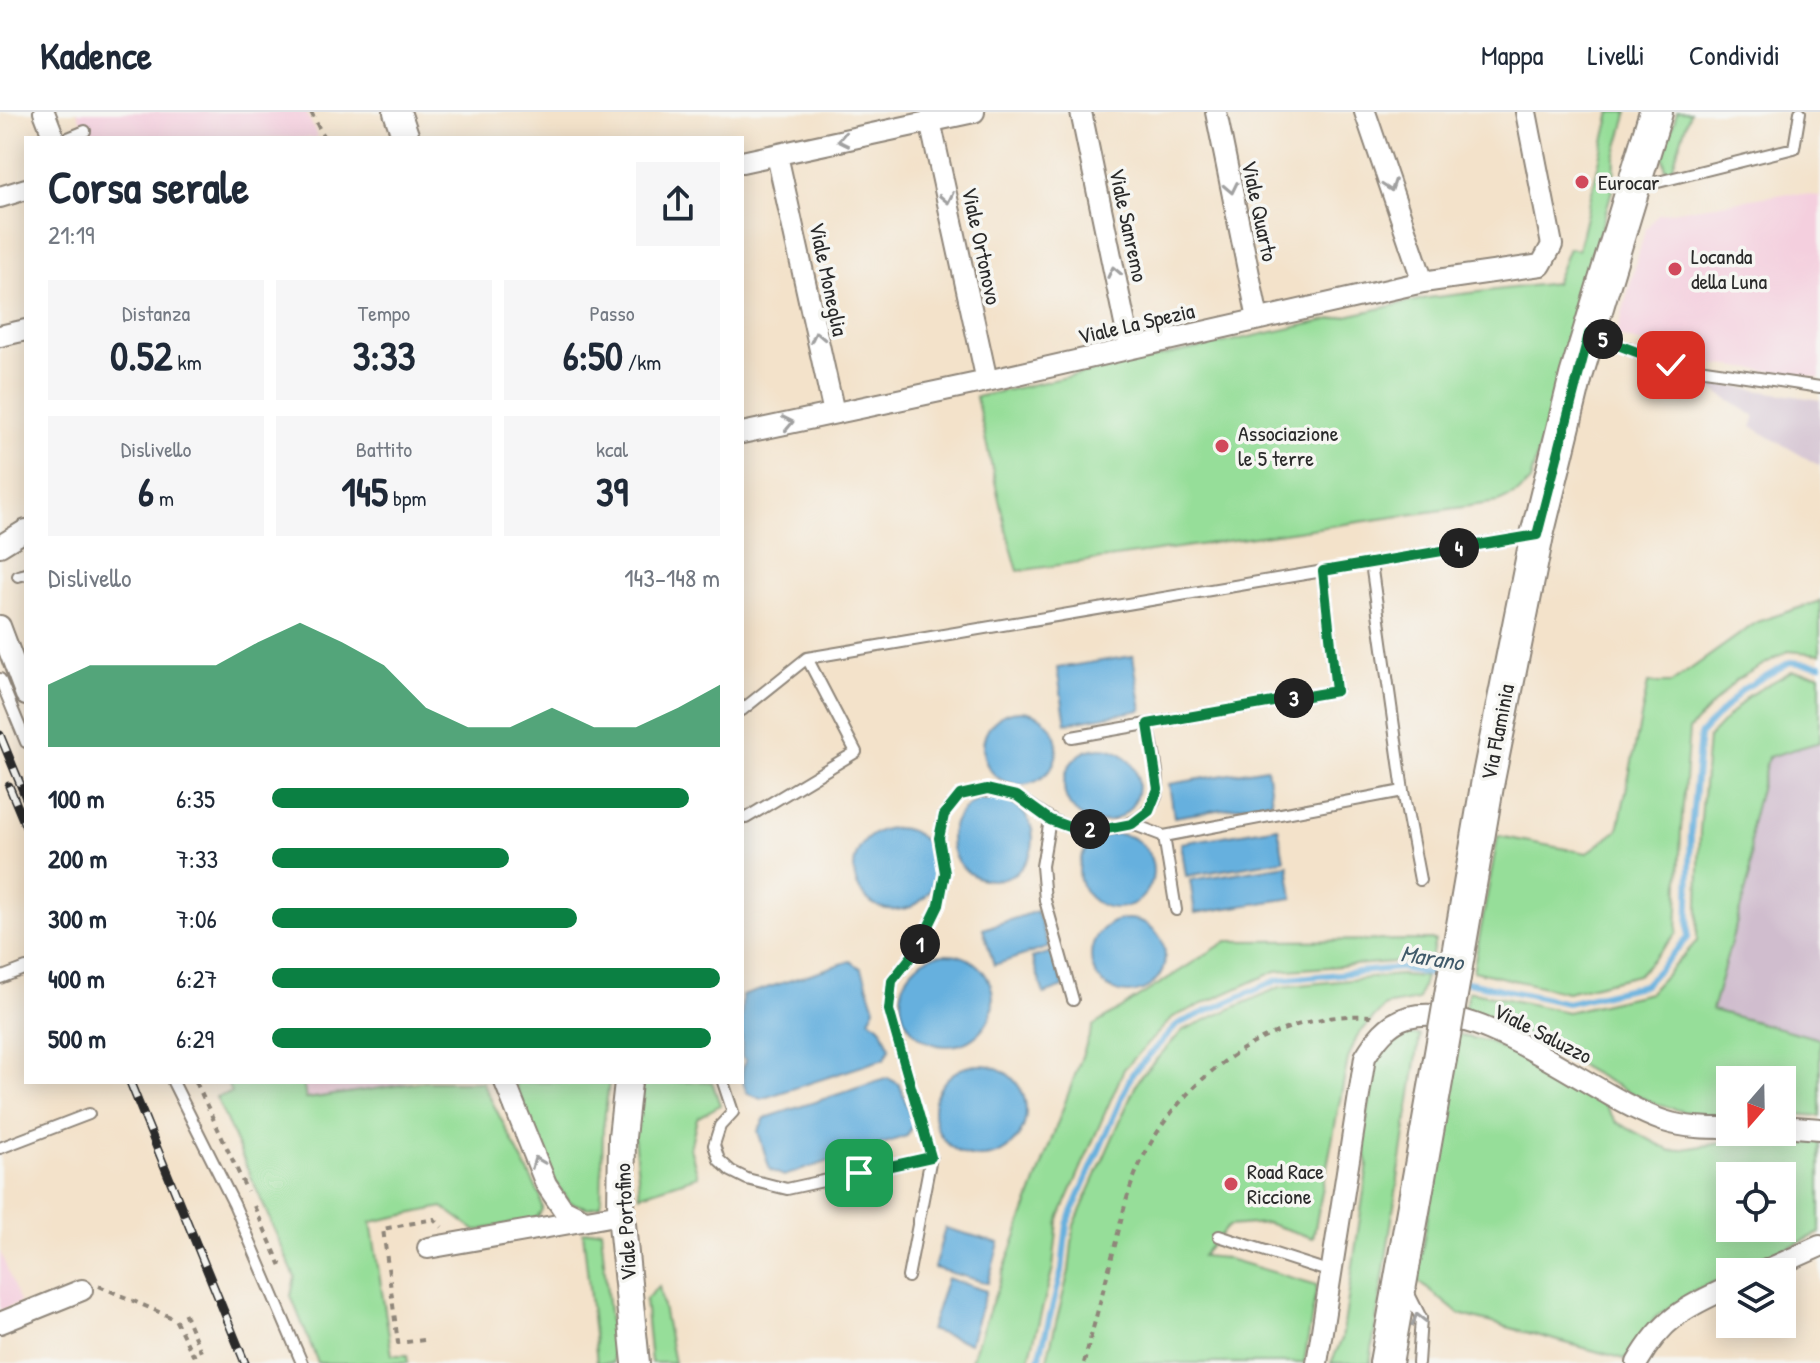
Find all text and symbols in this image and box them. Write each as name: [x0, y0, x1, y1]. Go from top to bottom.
text: Kadence: [40, 29, 152, 81]
text: Mappa: [1481, 36, 1543, 74]
text: Livelli: [1587, 36, 1645, 74]
text: Condividi: [1689, 36, 1780, 74]
one-way arrow: [836, 131, 850, 148]
text: Corsa serale: [48, 157, 249, 217]
street label: Viale Quarto: [1235, 158, 1285, 264]
button: share: [636, 162, 720, 246]
street label: Viale Sanremo: [1102, 165, 1156, 285]
place label: Eurocar: [1598, 167, 1660, 197]
marker: Eurocar: [1573, 173, 1591, 191]
one-way arrow: [1380, 178, 1396, 192]
one-way arrow: [1222, 182, 1239, 195]
street label: Viale Ortonovo: [955, 185, 1009, 308]
one-way arrow: [938, 190, 955, 204]
text: 21:19: [48, 217, 95, 252]
street label: Viale Moneglia: [802, 219, 856, 339]
place label: Locanda della Luna: [1691, 241, 1767, 296]
marker: Locanda della Luna: [1666, 260, 1684, 278]
one-way arrow: [1106, 266, 1123, 279]
street label: Viale La Spezia: [1075, 295, 1198, 351]
text: Distanza: [122, 298, 190, 328]
text: Tempo: [358, 298, 410, 328]
text: Passo: [589, 298, 635, 328]
pin: 5: [1583, 319, 1623, 359]
text: 5: [1598, 324, 1608, 354]
text: 0.52: [110, 328, 172, 382]
text: 3:33: [352, 328, 416, 382]
text: 6:50: [563, 328, 623, 382]
one-way arrow: [809, 330, 826, 344]
pin: [1637, 331, 1705, 399]
icon: check: [1649, 343, 1693, 387]
text: km: [172, 347, 202, 377]
text: /km: [623, 347, 661, 377]
one-way arrow: [781, 415, 794, 432]
place label: Associazione le 5 terre: [1238, 418, 1339, 473]
text: Dislivello: [121, 434, 191, 464]
text: Battito: [356, 434, 412, 464]
text: kcal: [596, 434, 628, 464]
marker: Associazione le 5 terre: [1213, 437, 1231, 455]
text: 6: [138, 464, 154, 518]
text: 145: [342, 464, 388, 518]
text: 39: [596, 464, 628, 518]
text: m: [154, 483, 174, 513]
text: bpm: [388, 483, 426, 513]
pin: 4: [1439, 528, 1479, 568]
text: 4: [1455, 533, 1463, 563]
text: Dislivello: [48, 560, 131, 595]
text: 143–148 m: [624, 560, 720, 595]
pin: 3: [1274, 678, 1314, 718]
street label: Via Flaminia: [1473, 681, 1521, 783]
text: 3: [1289, 683, 1299, 713]
text: 100 m: [48, 781, 104, 816]
text: 6:35: [176, 781, 215, 816]
pin: 2: [1070, 809, 1110, 849]
text: 2: [1085, 814, 1095, 844]
text: 200 m: [48, 841, 107, 876]
text: 7:33: [176, 841, 218, 876]
text: 300 m: [48, 901, 107, 936]
text: 7:06: [176, 901, 217, 936]
pin: 1: [900, 924, 940, 964]
text: 1: [916, 929, 924, 959]
water label: Marano: [1399, 936, 1468, 978]
text: 400 m: [48, 961, 105, 996]
text: 6:27: [176, 961, 217, 996]
street label: Viale Saluzzo: [1489, 995, 1597, 1071]
text: 500 m: [48, 1021, 106, 1056]
text: 6:29: [176, 1021, 214, 1056]
north arrow: [1716, 1066, 1796, 1146]
map controls: [1716, 1066, 1796, 1338]
pin: [825, 1139, 893, 1207]
icon: arrive: [837, 1151, 881, 1195]
one-way arrow: [531, 1156, 547, 1171]
place label: Road Race Riccione: [1247, 1156, 1324, 1211]
street label: Viale Portofino: [607, 1162, 643, 1281]
button: locate: [1716, 1162, 1796, 1242]
marker: Road Race Riccione: [1222, 1175, 1240, 1193]
button: layers: [1716, 1258, 1796, 1338]
one-way arrow: [1410, 1312, 1427, 1326]

